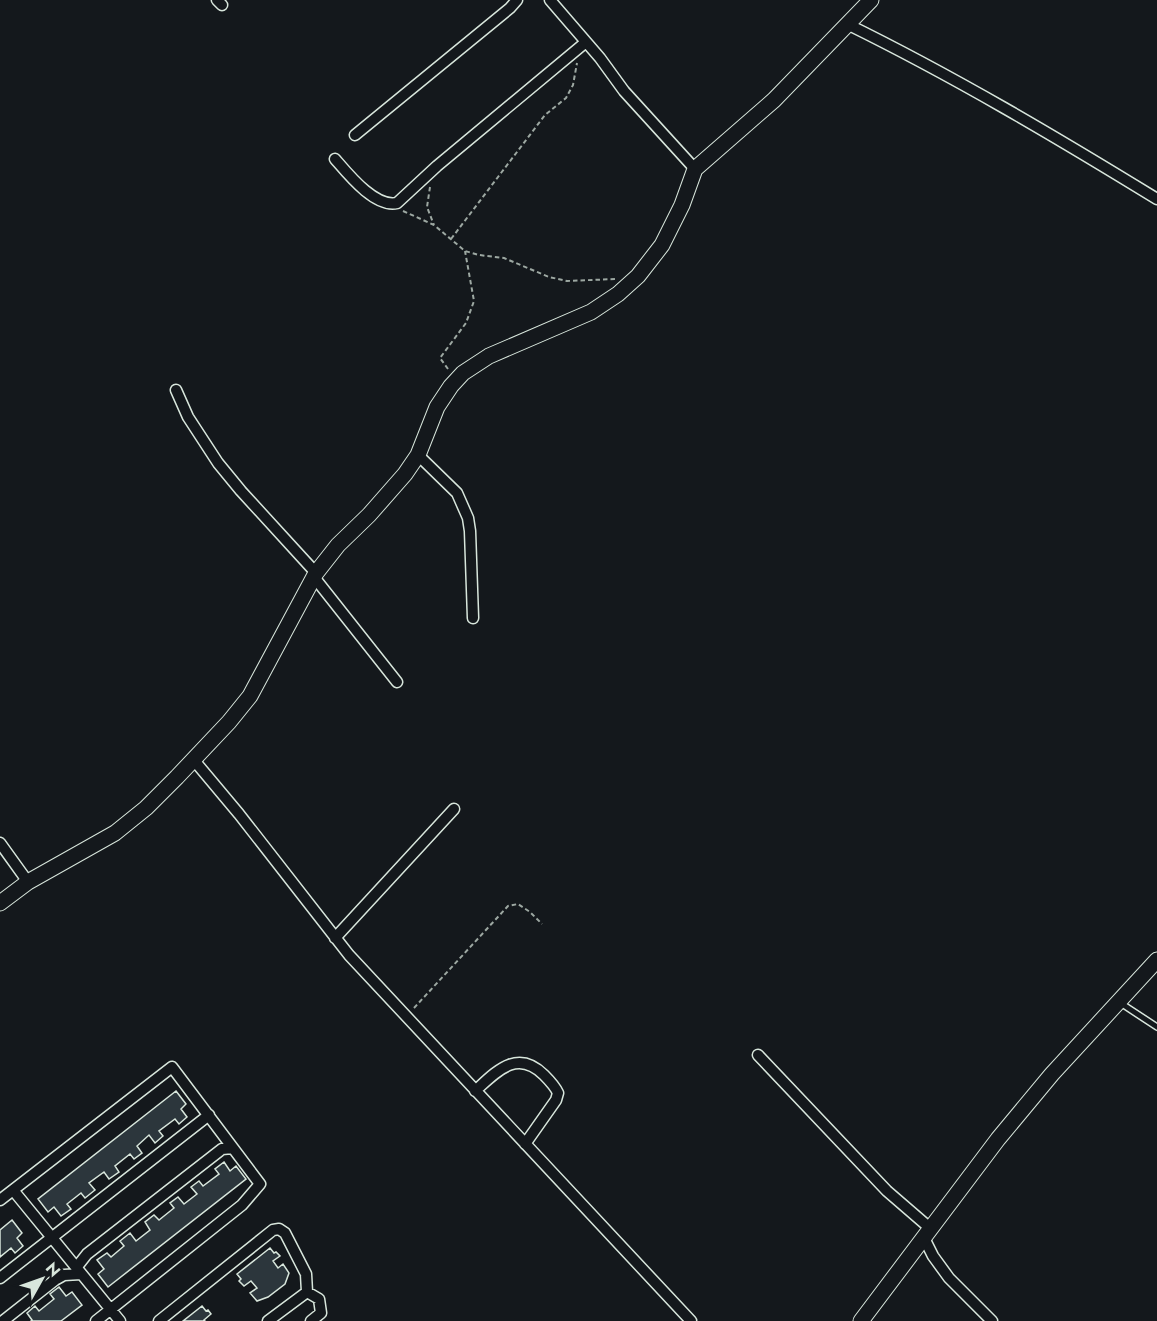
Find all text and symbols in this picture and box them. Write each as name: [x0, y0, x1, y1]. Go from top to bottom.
north arrow: [12, 1249, 72, 1309]
text: N: [40, 1257, 66, 1282]

